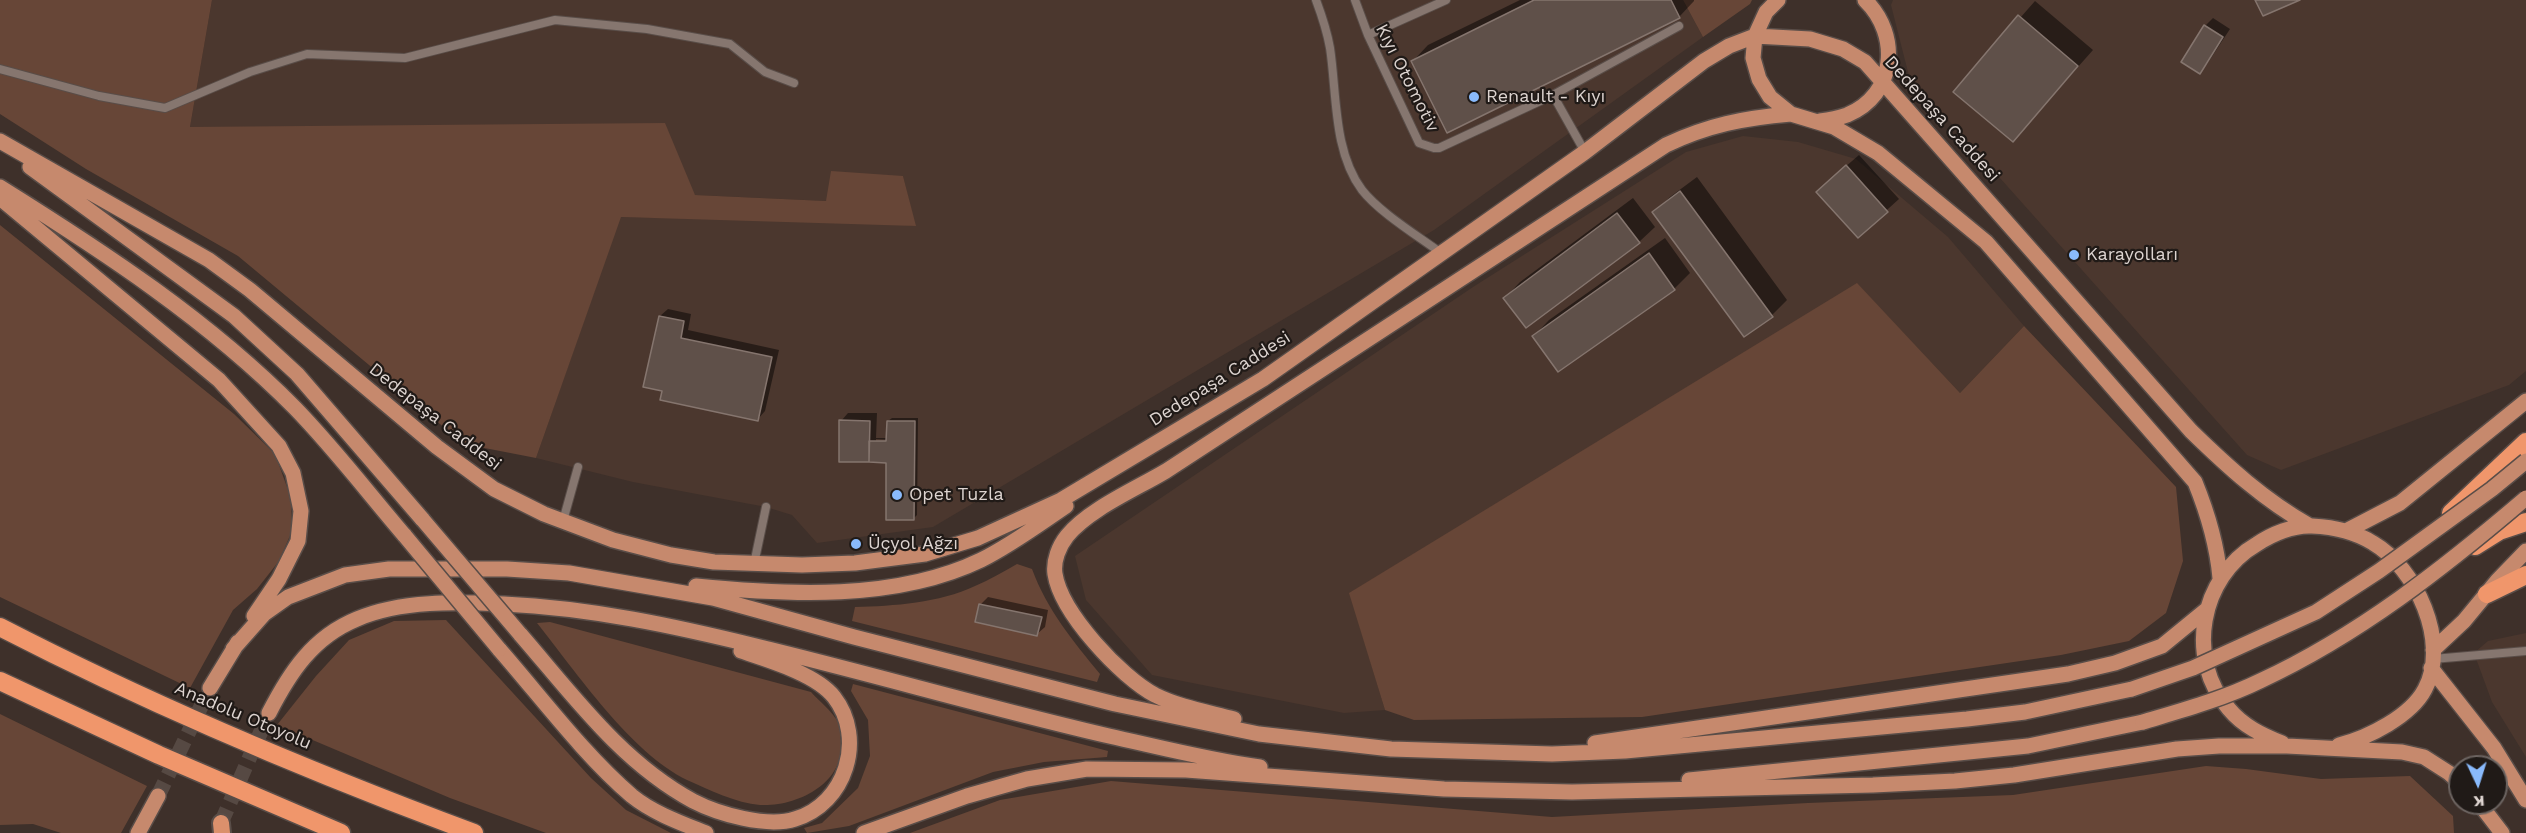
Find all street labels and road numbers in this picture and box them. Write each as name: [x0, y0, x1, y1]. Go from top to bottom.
street label: Kıyı Otomotiv: [1371, 20, 1443, 136]
street label: Dedepaşa Caddesi: [1880, 52, 2004, 186]
street label: Dedepaşa Caddesi: [1146, 327, 1294, 431]
street label: Dedepaşa Caddesi: [364, 359, 506, 475]
street label: Anadolu Otoyolu: [171, 677, 315, 755]

